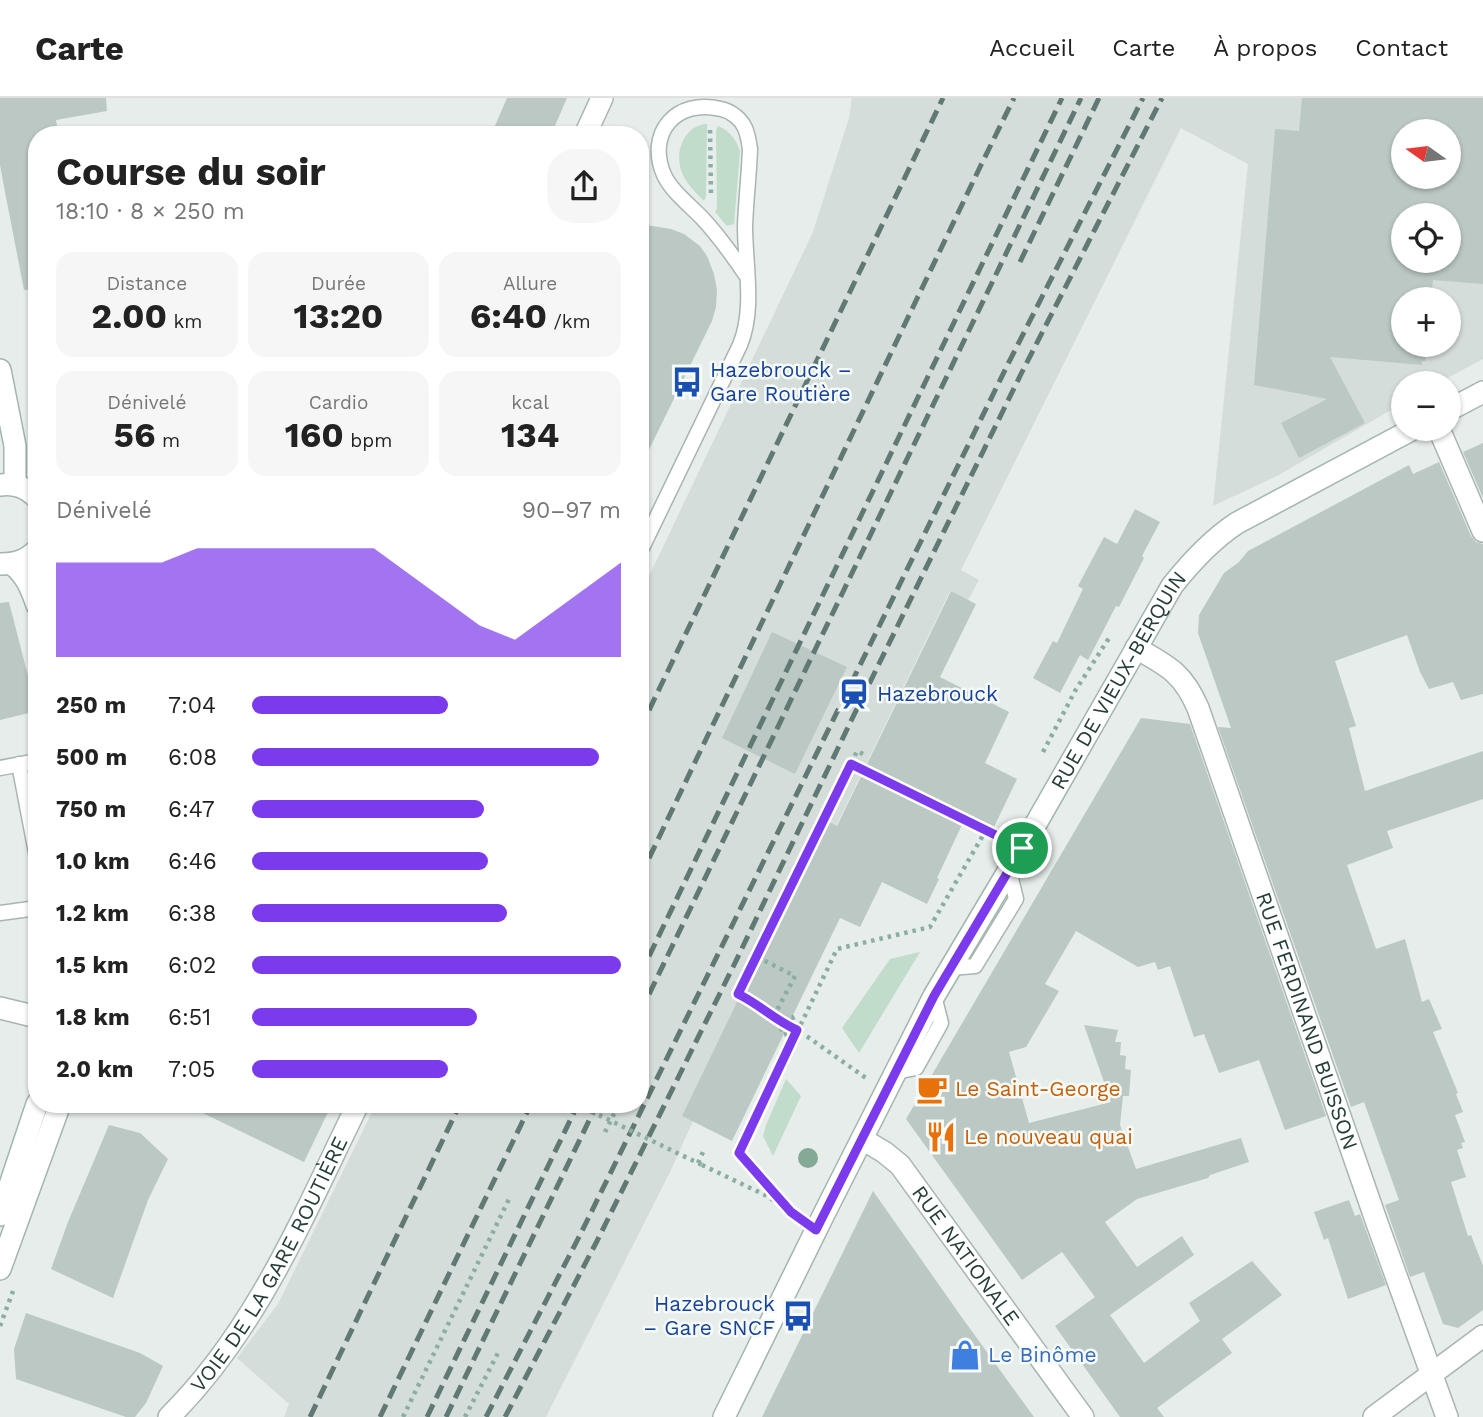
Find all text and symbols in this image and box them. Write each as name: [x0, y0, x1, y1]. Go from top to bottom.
text: Carte: [35, 29, 124, 68]
text: Accueil: [989, 34, 1074, 62]
text: Carte: [1112, 34, 1175, 62]
text: À propos: [1213, 34, 1317, 62]
text: Contact: [1355, 34, 1448, 62]
north arrow: [1391, 119, 1461, 189]
map controls: [1391, 119, 1461, 441]
button: share: [547, 149, 621, 223]
text: Course du soir: [56, 150, 326, 194]
text: 18:10 · 8 × 250 m: [56, 198, 245, 225]
button: locate: [1391, 203, 1461, 273]
text: Distance: [106, 272, 187, 295]
text: Durée: [311, 272, 366, 295]
text: Allure: [503, 272, 557, 295]
button: +: [1391, 287, 1461, 357]
text: 2.00: [91, 295, 167, 337]
text: 13:20: [294, 295, 383, 337]
text: 6:40: [470, 295, 547, 337]
text: km: [167, 310, 202, 333]
text: /km: [547, 310, 591, 333]
place label: Hazebrouck – Gare Routière: [710, 357, 852, 406]
bus stop icon: Hazebrouck – Gare Routière: [670, 365, 704, 399]
button: −: [1391, 371, 1461, 441]
text: Dénivelé: [107, 391, 186, 414]
text: Cardio: [309, 391, 368, 414]
text: kcal: [511, 391, 549, 414]
text: 56: [114, 414, 156, 456]
text: 160: [285, 414, 344, 456]
text: 134: [501, 414, 559, 456]
text: m: [156, 429, 180, 452]
text: bpm: [344, 429, 392, 452]
text: Dénivelé: [56, 497, 152, 524]
text: 90–97 m: [522, 497, 621, 524]
street label: RUE DE VIEUX-BERQUIN: [1045, 566, 1191, 794]
station icon: Hazebrouck: [837, 677, 871, 711]
place label: Hazebrouck: [877, 681, 998, 706]
text: 250 m: [56, 692, 126, 719]
text: 7:04: [168, 692, 216, 719]
text: 500 m: [56, 744, 127, 771]
text: 6:08: [168, 744, 217, 771]
text: 750 m: [56, 796, 126, 823]
text: 6:47: [168, 796, 215, 823]
pin: [992, 818, 1052, 878]
icon: arrive: [1003, 829, 1041, 867]
text: 1.0 km: [56, 848, 130, 875]
text: 6:46: [168, 848, 217, 875]
street label: RUE FERDINAND BUISSON: [1251, 889, 1364, 1153]
text: 1.2 km: [56, 900, 129, 927]
text: 6:38: [168, 900, 216, 927]
text: 1.5 km: [56, 952, 129, 979]
text: 6:02: [168, 952, 217, 979]
text: 1.8 km: [56, 1004, 130, 1031]
text: 6:51: [168, 1004, 211, 1031]
text: 2.0 km: [56, 1056, 134, 1083]
text: 7:05: [168, 1056, 215, 1083]
cafe icon: Le Saint-George: [915, 1072, 949, 1106]
place label: Le Saint-George: [955, 1076, 1121, 1101]
restaurant icon: Le nouveau quai: [924, 1120, 958, 1154]
place label: Le nouveau quai: [964, 1124, 1133, 1149]
street label: VOIE DE LA GARE ROUTIÈRE: [185, 1132, 352, 1397]
street label: RUE NATIONALE: [907, 1180, 1025, 1330]
place label: Hazebrouck – Gare SNCF: [643, 1291, 775, 1340]
bus stop icon: Hazebrouck – Gare SNCF: [781, 1299, 815, 1333]
shop icon: Le Binôme: [948, 1338, 982, 1372]
place label: Le Binôme: [988, 1342, 1097, 1367]

